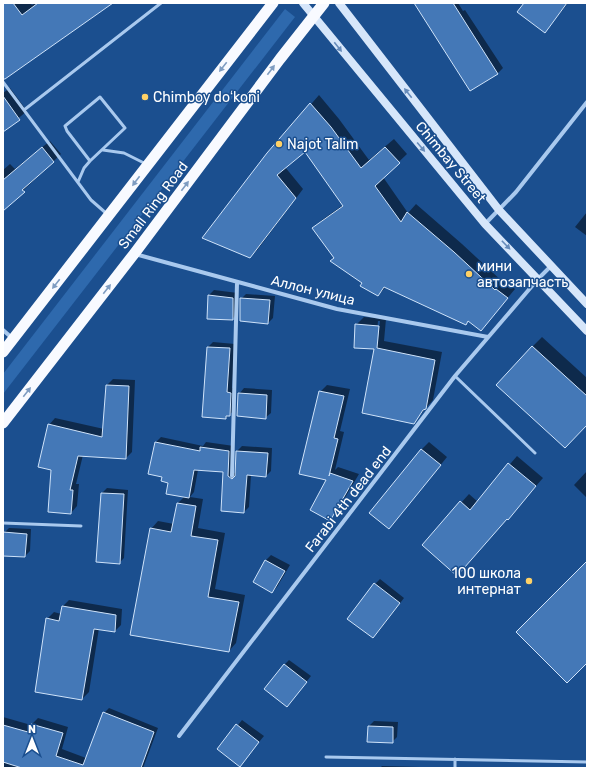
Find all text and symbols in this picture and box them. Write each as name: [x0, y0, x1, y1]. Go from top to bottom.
one-way arrow: [334, 41, 342, 52]
one-way arrow: [220, 62, 228, 72]
one-way arrow: [267, 65, 276, 76]
one-way arrow: [404, 87, 413, 98]
place label: Chimboy doʻkoni: [153, 89, 260, 106]
marker: Chimboy doʻkoni: [140, 92, 150, 102]
street label: Chimbay Street: [412, 118, 490, 207]
place label: Najot Talim: [287, 136, 358, 153]
marker: Najot Talim: [274, 139, 284, 149]
one-way arrow: [417, 142, 426, 152]
street label: Small Ring Road: [115, 158, 192, 252]
one-way arrow: [131, 176, 140, 187]
one-way arrow: [181, 180, 190, 191]
one-way arrow: [501, 240, 511, 250]
place label: мини автозапчасть: [477, 258, 568, 291]
marker: мини автозапчасть: [464, 269, 474, 279]
street label: Аллон улица: [269, 272, 357, 309]
one-way arrow: [52, 278, 60, 289]
one-way arrow: [103, 284, 111, 295]
one-way arrow: [23, 387, 31, 397]
street label: Farabi 4th dead end: [302, 443, 395, 556]
place label: 100 школа интернат: [452, 565, 521, 598]
marker: 100 школа интернат: [524, 576, 534, 586]
north arrow: [12, 719, 52, 759]
text: N: [28, 723, 36, 736]

